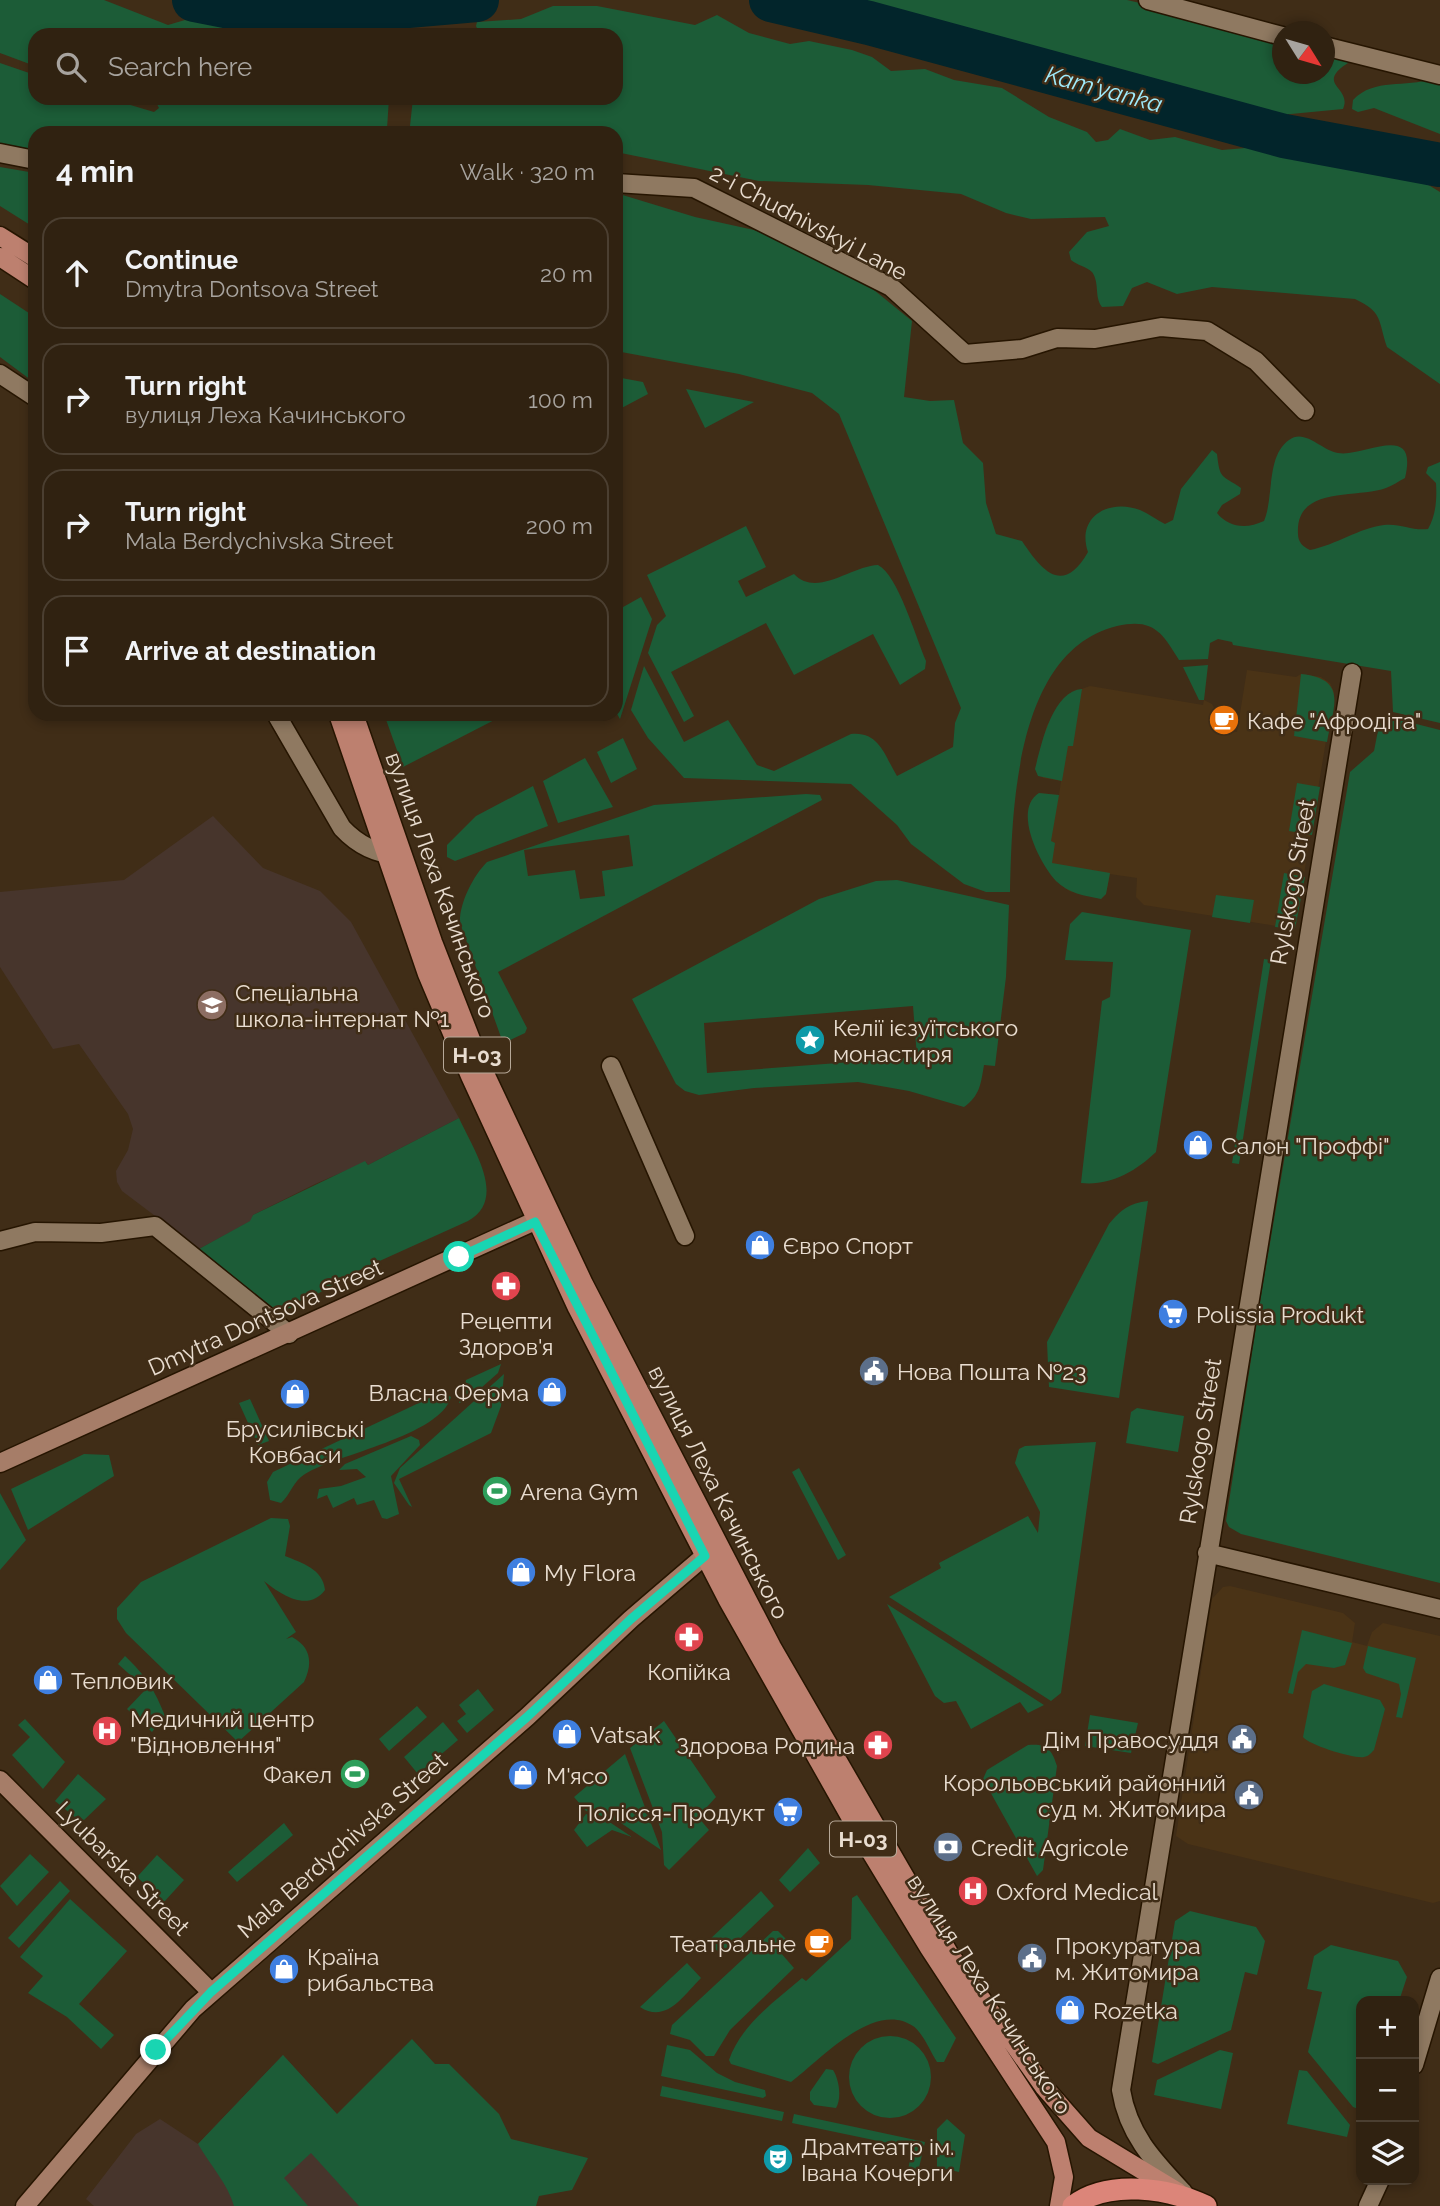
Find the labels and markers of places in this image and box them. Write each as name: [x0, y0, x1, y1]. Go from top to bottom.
cafe icon: Кафе "Афродіта": [1207, 703, 1241, 737]
place label: Кафе "Афродіта": [1247, 707, 1422, 734]
place label: Спеціальна школа-інтернат №1: [235, 979, 450, 1032]
school or university icon: Спеціальна школа-інтернат №1: [195, 988, 229, 1022]
place label: Келії ієзуїтського монастиря: [833, 1014, 1018, 1067]
place icon: Келії ієзуїтського монастиря: [793, 1023, 827, 1057]
shop icon: Салон "Проффі": [1181, 1128, 1215, 1162]
place label: Салон "Проффі": [1221, 1132, 1390, 1159]
shop icon: Євро Спорт: [743, 1228, 777, 1262]
place label: Євро Спорт: [783, 1232, 913, 1259]
pharmacy icon: Рецепти Здоров'я: [489, 1269, 523, 1303]
supermarket icon: Polissia Produkt: [1156, 1297, 1190, 1331]
place label: Polissia Produkt: [1196, 1301, 1365, 1328]
place label: Рецепти Здоров'я: [459, 1307, 553, 1360]
public building icon: Нова Пошта №23: [857, 1354, 891, 1388]
place label: Нова Пошта №23: [897, 1358, 1086, 1385]
shop icon: Власна Ферма: [535, 1375, 569, 1409]
shop icon: Брусилівські Ковбаси: [278, 1377, 312, 1411]
place label: Власна Ферма: [369, 1379, 529, 1406]
place label: Брусилівські Ковбаси: [226, 1415, 364, 1468]
sports icon: Arena Gym: [480, 1474, 514, 1508]
place label: Arena Gym: [520, 1478, 638, 1505]
shop icon: My Flora: [504, 1555, 538, 1589]
place label: My Flora: [544, 1559, 636, 1586]
pharmacy icon: Копійка: [672, 1620, 706, 1654]
place label: Копійка: [647, 1658, 731, 1685]
shop icon: Тепловик: [31, 1663, 65, 1697]
place label: Тепловик: [71, 1667, 174, 1694]
place label: Медичний центр "Відновлення": [130, 1705, 314, 1758]
hospital icon: Медичний центр "Відновлення": [90, 1714, 124, 1748]
shop icon: Vatsak: [550, 1717, 584, 1751]
place label: Vatsak: [590, 1721, 660, 1748]
public building icon: Дім Правосуддя: [1225, 1722, 1259, 1756]
place label: Дім Правосуддя: [1042, 1726, 1219, 1753]
pharmacy icon: Здорова Родина: [861, 1728, 895, 1762]
place label: Здорова Родина: [676, 1732, 855, 1759]
sports icon: Факел: [338, 1757, 372, 1791]
shop icon: М'ясо: [506, 1758, 540, 1792]
place label: Факел: [263, 1761, 332, 1788]
place label: М'ясо: [546, 1762, 608, 1789]
place label: Корольовський районний суд м. Житомира: [943, 1769, 1226, 1822]
public building icon: Корольовський районний суд м. Житомира: [1232, 1778, 1266, 1812]
supermarket icon: Полісся-Продукт: [771, 1795, 805, 1829]
place label: Полісся-Продукт: [577, 1799, 765, 1826]
bank icon: Credit Agricole: [931, 1830, 965, 1864]
place label: Credit Agricole: [971, 1834, 1129, 1861]
hospital icon: Oxford Medical: [956, 1874, 990, 1908]
place label: Oxford Medical: [996, 1878, 1158, 1905]
cafe icon: Театральне: [802, 1926, 836, 1960]
place label: Театральне: [670, 1930, 796, 1957]
place label: Прокуратура м. Житомира: [1055, 1932, 1200, 1985]
public building icon: Прокуратура м. Житомира: [1015, 1941, 1049, 1975]
place label: Країна рибальства: [307, 1943, 434, 1996]
shop icon: Країна рибальства: [267, 1952, 301, 1986]
shop icon: Rozetka: [1053, 1993, 1087, 2027]
place label: Rozetka: [1093, 1997, 1178, 2024]
place label: Драмтеатр ім. Івана Кочерги: [801, 2133, 954, 2186]
theatre icon: Драмтеатр ім. Івана Кочерги: [761, 2142, 795, 2176]

